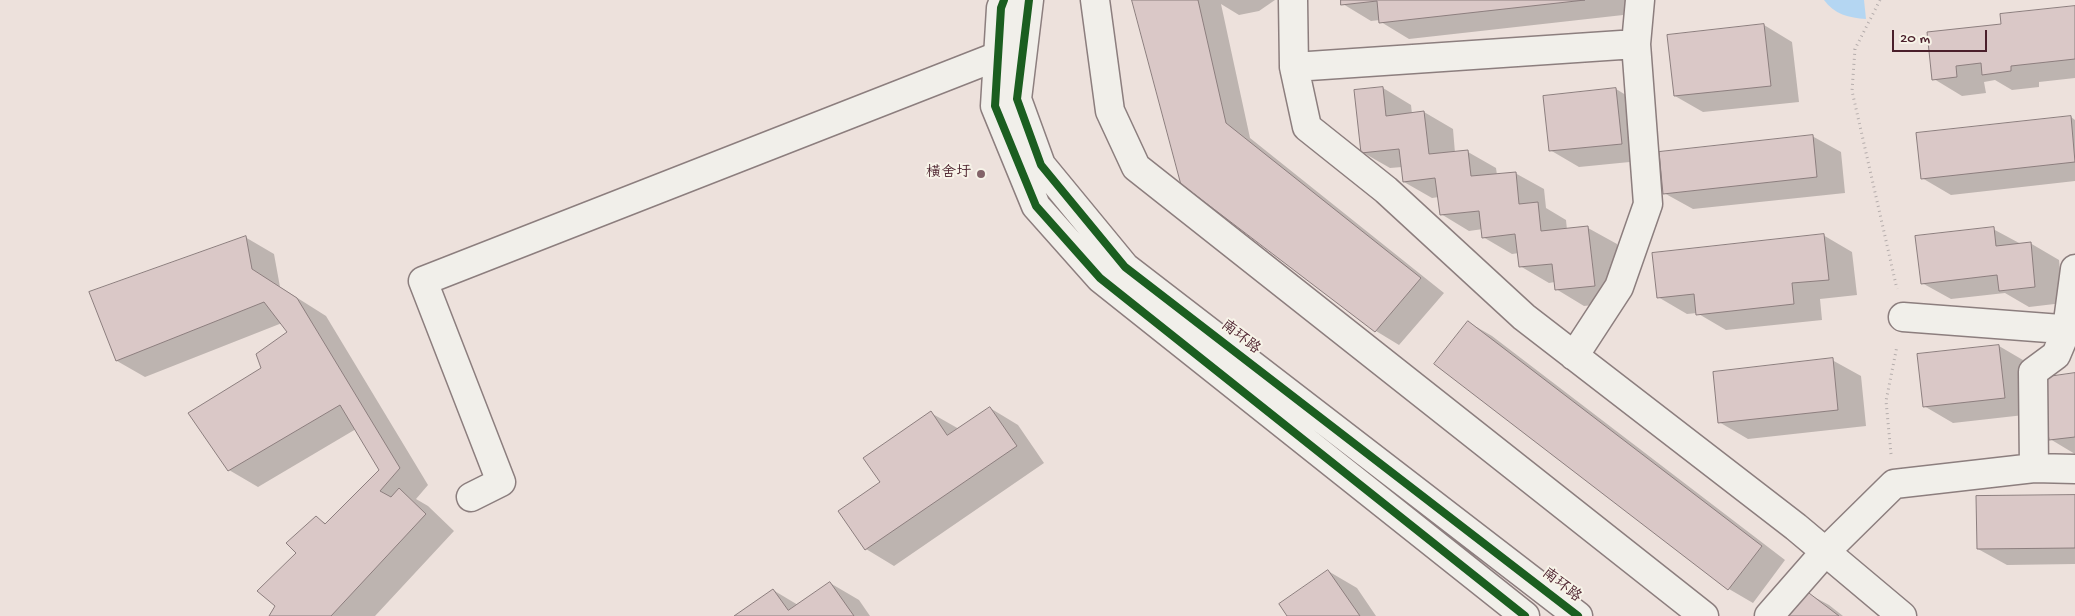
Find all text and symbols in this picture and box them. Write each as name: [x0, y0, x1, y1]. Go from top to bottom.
scale bar: [1895, 20, 1990, 52]
text: 20 m: [1900, 30, 1930, 48]
place label: 横舍圩: [926, 165, 971, 183]
marker: 横舍圩: [975, 168, 987, 180]
street label: 南环路: [1217, 317, 1263, 359]
street label: 南环路: [1538, 565, 1584, 607]

